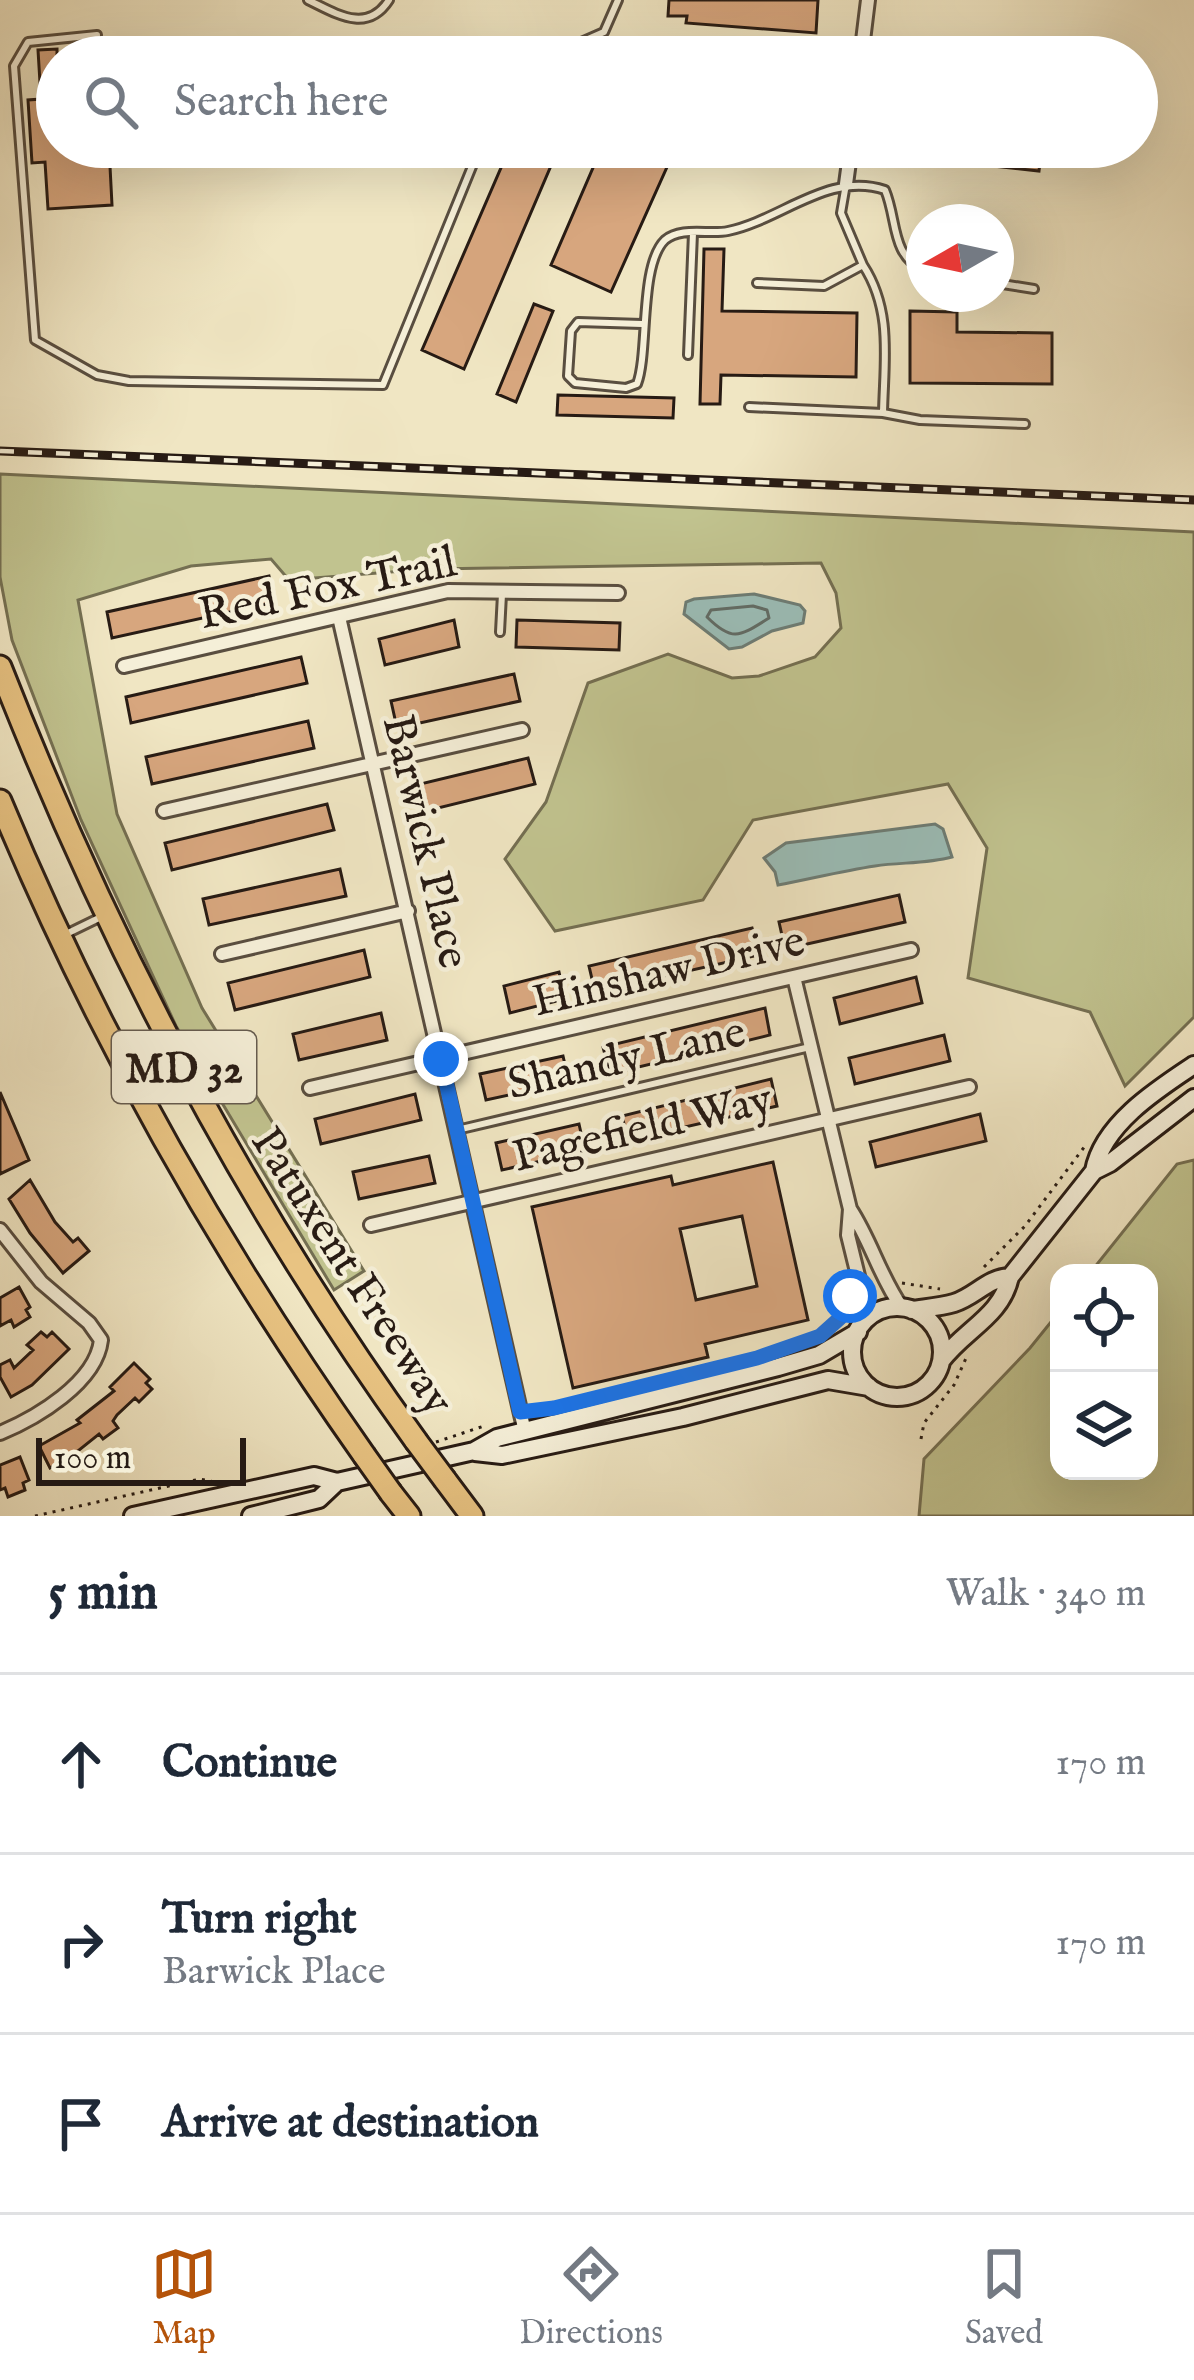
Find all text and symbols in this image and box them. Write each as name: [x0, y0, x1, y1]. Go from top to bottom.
search box: [36, 36, 1158, 168]
icon: search: [78, 69, 144, 135]
text: Search here: [174, 74, 388, 131]
north arrow: [906, 204, 1014, 312]
street label: Red Fox Trail: [194, 534, 462, 645]
street label: Barwick Place: [368, 710, 481, 974]
street label: Hinshaw Drive: [527, 913, 810, 1031]
street label: Shandy Lane: [502, 1004, 751, 1114]
road number: MD 32: [112, 1031, 256, 1103]
route end: [414, 1032, 468, 1086]
street label: Pagefield Way: [508, 1072, 779, 1187]
street label: Patuxent Freeway: [237, 1117, 466, 1427]
map controls: [1050, 1264, 1158, 1480]
button: locate: [1050, 1264, 1158, 1372]
route start: [823, 1269, 877, 1323]
button: layers: [1050, 1372, 1158, 1480]
scale bar: [36, 1432, 246, 1485]
text: 100 m: [54, 1438, 131, 1480]
text: 5 min: [48, 1562, 158, 1627]
text: Walk · 340 m: [946, 1570, 1146, 1619]
icon: ahead: [48, 1731, 114, 1797]
text: Continue: [162, 1735, 337, 1792]
text: 170 m: [1055, 1739, 1146, 1788]
text: Turn right: [162, 1891, 357, 1948]
icon: right: [48, 1911, 114, 1977]
text: 170 m: [1055, 1919, 1146, 1968]
text: Barwick Place: [162, 1948, 386, 1997]
icon: arrive: [48, 2091, 114, 2157]
text: Arrive at destination: [162, 2095, 539, 2152]
tab: Map: [151, 2241, 217, 2355]
tab: Directions: [519, 2241, 663, 2355]
tab: Saved: [965, 2241, 1043, 2355]

